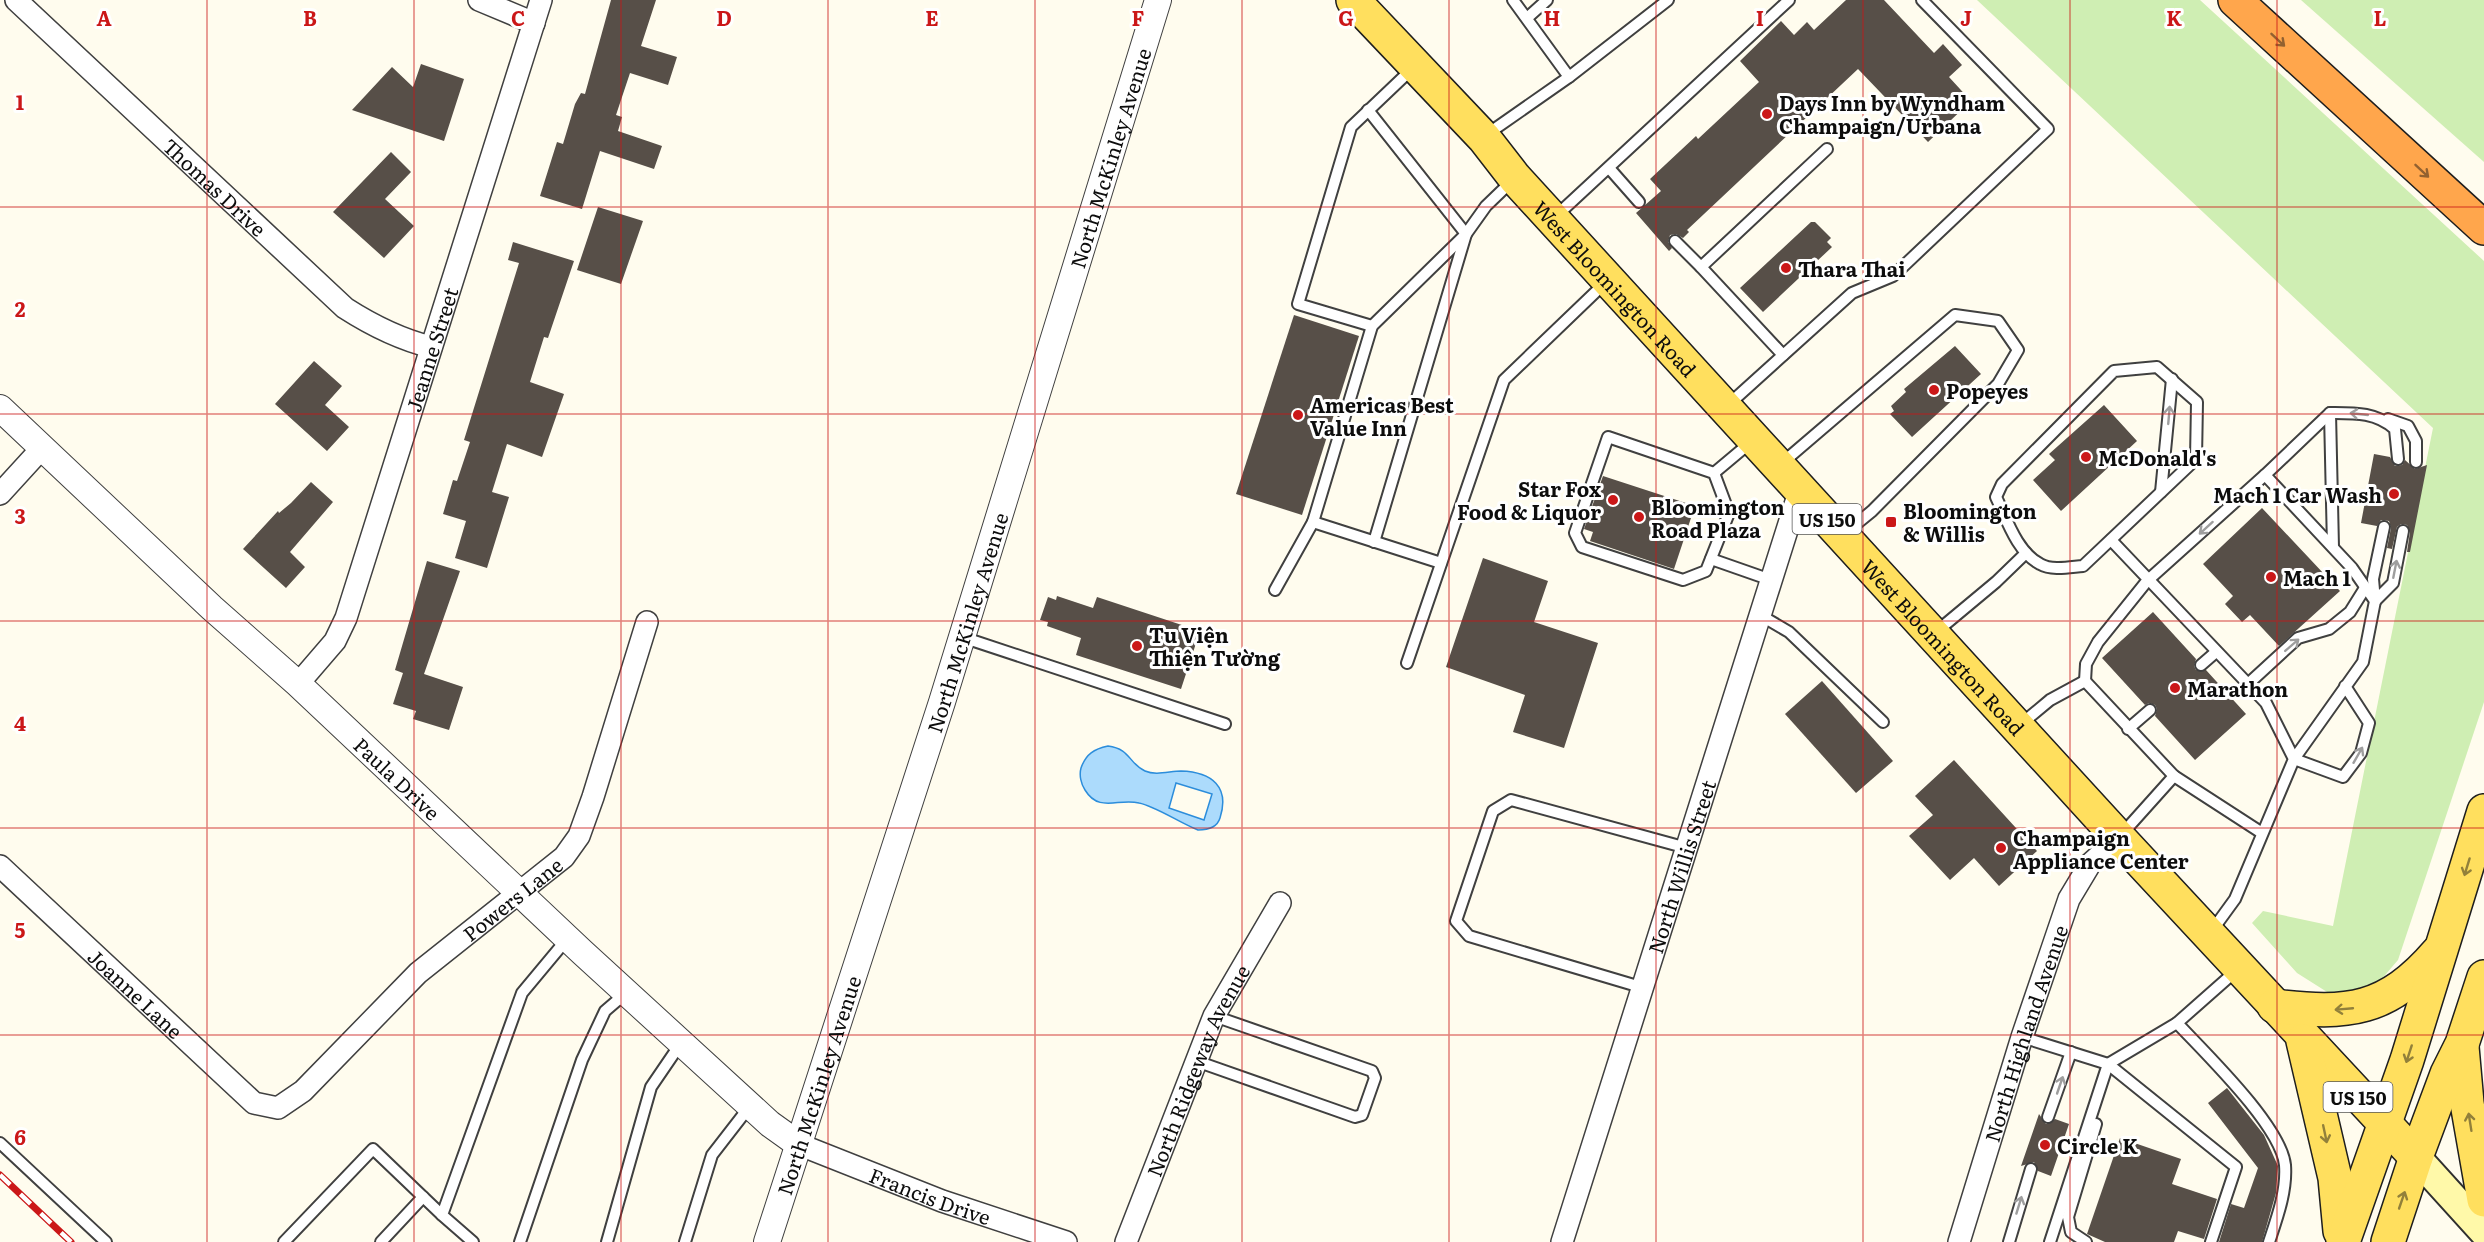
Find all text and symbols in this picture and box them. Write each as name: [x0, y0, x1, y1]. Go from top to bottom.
text: A: [96, 2, 112, 32]
text: B: [303, 2, 317, 32]
text: C: [511, 2, 525, 32]
text: D: [716, 2, 732, 32]
text: E: [925, 2, 939, 32]
text: F: [1132, 2, 1145, 32]
text: G: [1338, 2, 1354, 32]
text: H: [1544, 2, 1560, 32]
text: I: [1756, 2, 1764, 32]
text: J: [1960, 2, 1972, 32]
text: K: [2166, 2, 2182, 32]
text: L: [2374, 2, 2387, 32]
one-way arrow: [2270, 33, 2285, 47]
street label: North McKinley Avenue: [1061, 44, 1157, 272]
text: 1: [16, 86, 24, 116]
place label: Days Inn by Wyndham Champaign/Urbana: [1779, 87, 2005, 140]
marker: Days Inn by Wyndham Champaign/Urbana: [1760, 107, 1774, 121]
street label: Thomas Drive: [157, 131, 274, 243]
one-way arrow: [2414, 164, 2429, 178]
street label: West Bloomington Road: [1527, 193, 1704, 383]
place label: Thara Thai: [1798, 253, 1906, 283]
marker: Thara Thai: [1779, 261, 1793, 275]
street label: Jeanne Street: [397, 283, 465, 415]
text: 2: [15, 293, 26, 323]
place label: Popeyes: [1946, 375, 2028, 405]
marker: Popeyes: [1927, 383, 1941, 397]
place label: Americas Best Value Inn: [1310, 389, 1454, 442]
one-way arrow: [2164, 405, 2175, 425]
marker: Americas Best Value Inn: [1291, 408, 1305, 422]
one-way arrow: [2350, 408, 2369, 419]
place label: McDonald's: [2098, 442, 2216, 472]
marker: McDonald's: [2079, 450, 2093, 464]
place label: Star Fox Food & Liquor: [1457, 473, 1601, 526]
place label: Mach 1 Car Wash: [2213, 479, 2382, 509]
marker: Mach 1 Car Wash: [2387, 487, 2401, 501]
place label: Bloomington Road Plaza: [1651, 491, 1785, 544]
marker: Star Fox Food & Liquor: [1606, 493, 1620, 507]
place label: Bloomington & Willis: [1903, 495, 2037, 548]
text: 3: [14, 500, 26, 530]
road number: US 150: [1792, 504, 1862, 534]
street label: North McKinley Avenue: [918, 508, 1015, 736]
marker: Bloomington Road Plaza: [1632, 510, 1646, 524]
marker: Bloomington & Willis: [1884, 515, 1898, 529]
one-way arrow: [2199, 521, 2214, 535]
street label: West Bloomington Road: [1855, 552, 2032, 741]
one-way arrow: [2390, 560, 2401, 580]
place label: Mach 1: [2283, 562, 2351, 592]
marker: Mach 1: [2264, 570, 2278, 584]
place label: Tu Viện Thiện Tường: [1149, 619, 1281, 672]
one-way arrow: [2284, 638, 2299, 652]
marker: Tu Viện Thiện Tường: [1130, 639, 1144, 653]
place label: Marathon: [2187, 673, 2288, 703]
marker: Marathon: [2168, 681, 2182, 695]
text: 4: [14, 707, 26, 737]
street label: Paula Drive: [348, 730, 447, 826]
one-way arrow: [2352, 747, 2364, 764]
street label: North Willis Street: [1639, 776, 1722, 957]
place label: Champaign Appliance Center: [2013, 822, 2189, 875]
marker: Champaign Appliance Center: [1994, 841, 2008, 855]
street label: Powers Lane: [456, 849, 568, 947]
one-way arrow: [2461, 857, 2472, 876]
text: 5: [15, 914, 26, 944]
street label: North Highland Avenue: [1976, 921, 2074, 1145]
street label: Joanne Lane: [82, 941, 190, 1045]
street label: North Ridgeway Avenue: [1138, 958, 1256, 1181]
street label: North McKinley Avenue: [768, 971, 867, 1199]
one-way arrow: [2335, 1004, 2354, 1015]
one-way arrow: [2403, 1044, 2414, 1063]
one-way arrow: [2055, 1076, 2066, 1095]
road number: US 150: [2324, 1082, 2392, 1112]
one-way arrow: [2464, 1112, 2475, 1132]
text: 6: [14, 1121, 26, 1151]
one-way arrow: [2320, 1124, 2331, 1143]
place label: Circle K: [2057, 1130, 2138, 1160]
marker: Circle K: [2038, 1138, 2052, 1152]
street label: Francis Drive: [865, 1159, 995, 1231]
one-way arrow: [2398, 1191, 2409, 1210]
one-way arrow: [2014, 1196, 2025, 1215]

